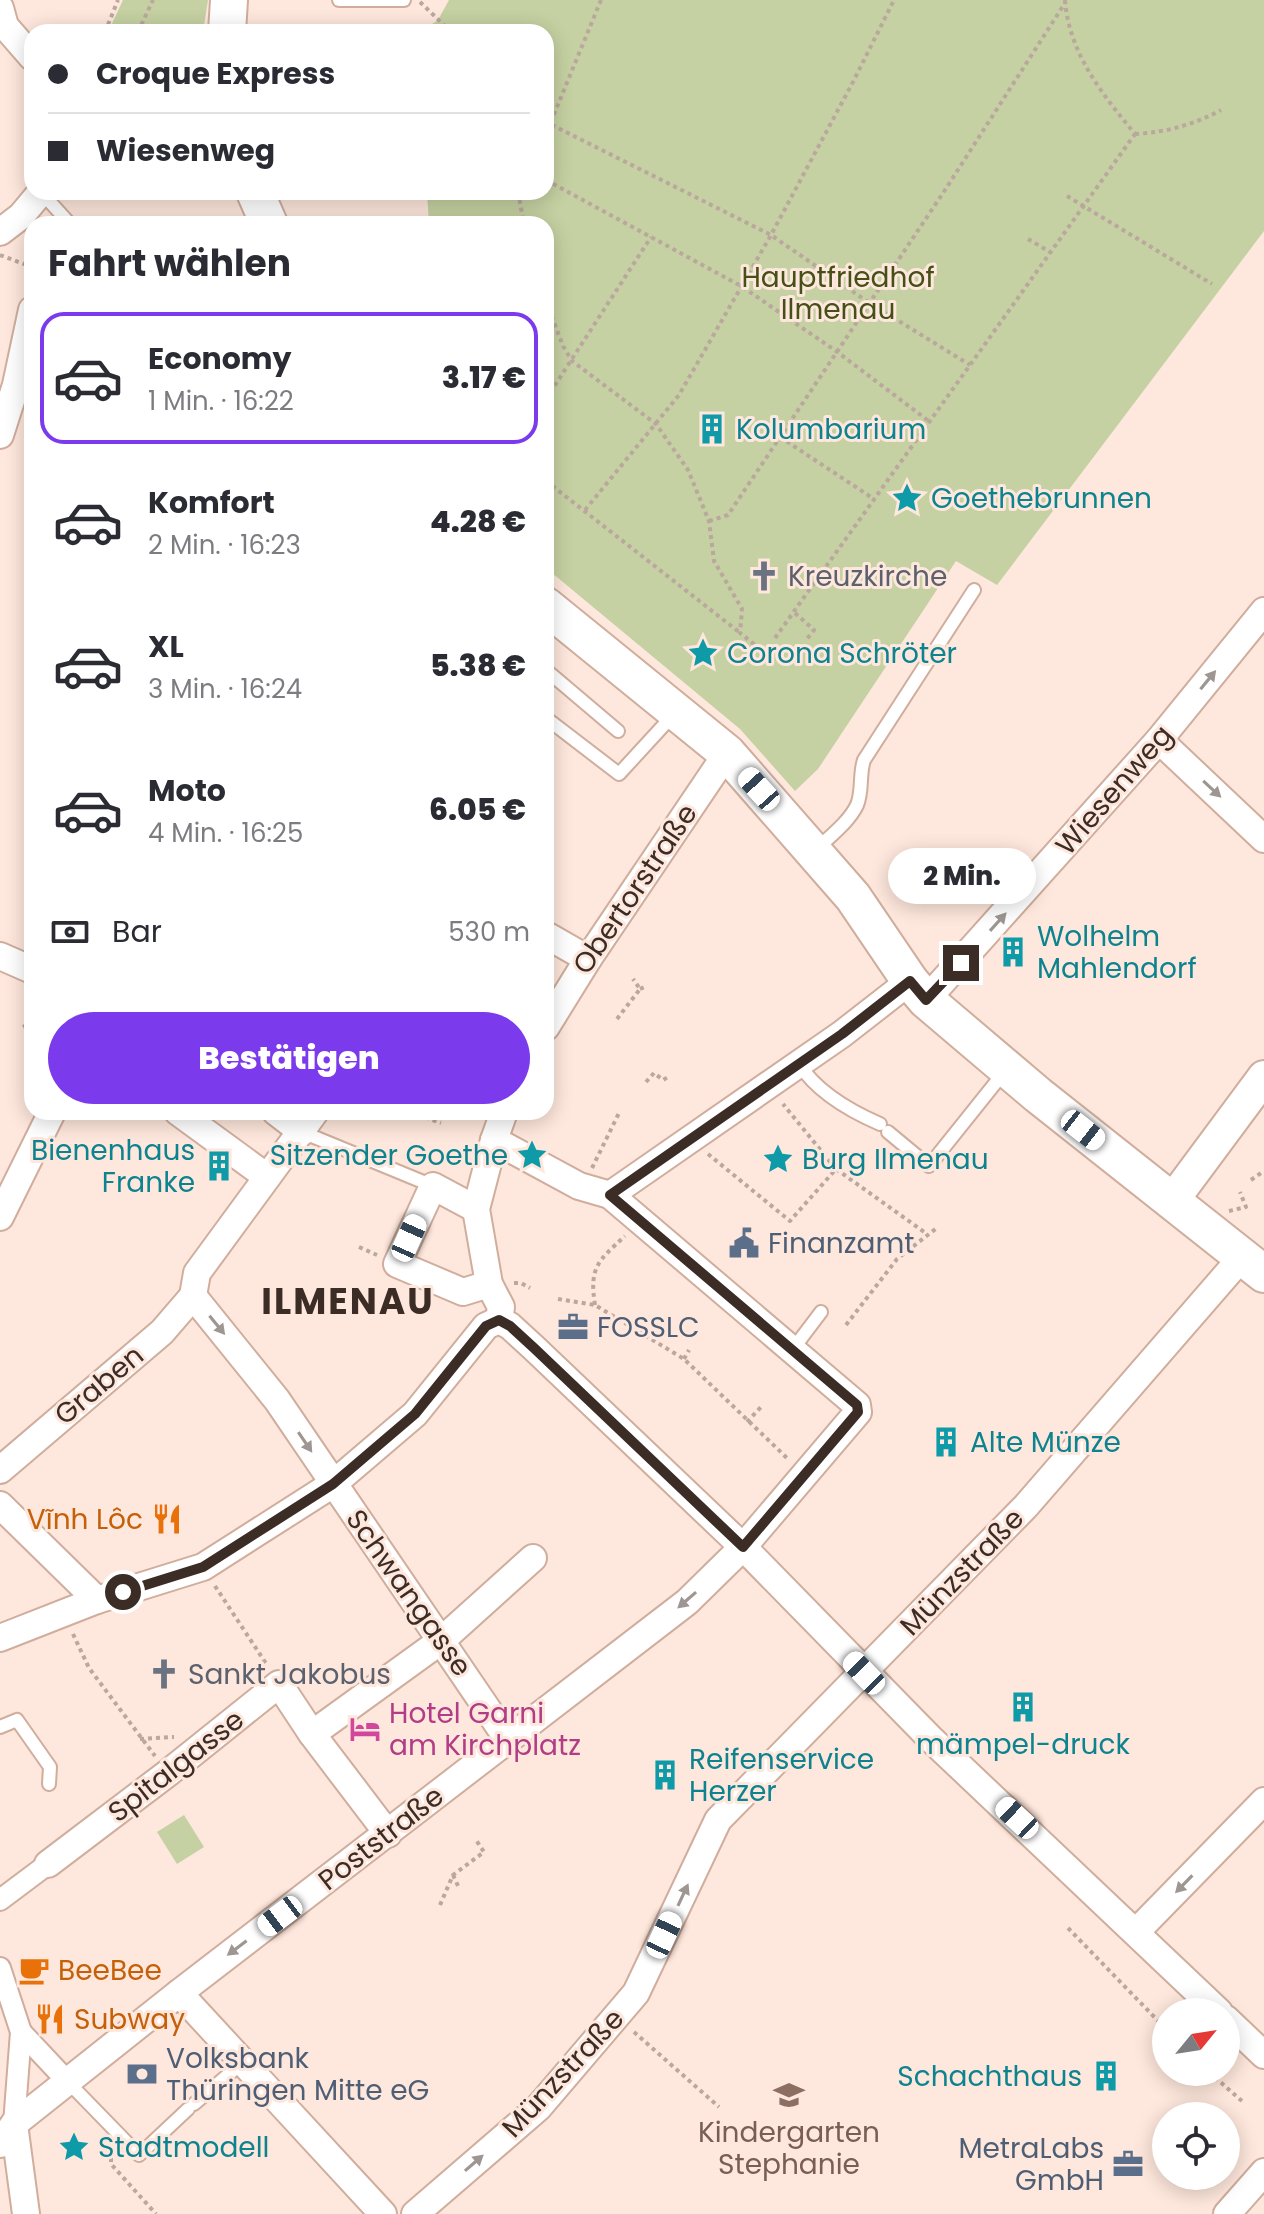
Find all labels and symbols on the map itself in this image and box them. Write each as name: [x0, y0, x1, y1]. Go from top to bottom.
park label: Hauptfriedhof Ilmenau: [741, 258, 935, 329]
place label: Kolumbarium: [736, 410, 926, 449]
building icon: Kolumbarium: [695, 412, 729, 446]
place label: Goethebrunnen: [931, 479, 1152, 518]
place icon: Goethebrunnen: [890, 481, 924, 515]
place label: Kreuzkirche: [788, 557, 947, 596]
church icon: Kreuzkirche: [747, 559, 781, 593]
place label: Corona Schröter: [727, 634, 957, 673]
place icon: Corona Schröter: [686, 636, 720, 670]
one-way arrow: [1200, 669, 1217, 690]
street label: Wiesenweg: [1047, 717, 1181, 863]
car: [734, 763, 784, 815]
one-way arrow: [1202, 780, 1221, 798]
street label: Obertorstraße: [563, 796, 707, 982]
callout: 2 Min.: [887, 847, 1035, 903]
one-way arrow: [988, 912, 1006, 931]
place label: Wolhelm Mahlendorf: [1037, 917, 1197, 988]
building icon: Wolhelm Mahlendorf: [996, 935, 1030, 969]
route end: [943, 945, 979, 981]
car: [1057, 1106, 1109, 1154]
place label: Bienenhaus Franke: [31, 1131, 195, 1202]
place label: Sitzender Goethe: [270, 1136, 508, 1175]
place icon: Sitzender Goethe: [515, 1138, 549, 1172]
place label: Burg Ilmenau: [802, 1140, 989, 1179]
place icon: Burg Ilmenau: [761, 1142, 795, 1176]
building icon: Bienenhaus Franke: [202, 1149, 236, 1183]
car: [388, 1211, 430, 1265]
place label: Finanzamt: [768, 1224, 914, 1263]
public building icon: Finanzamt: [727, 1226, 761, 1260]
district label: ILMENAU: [261, 1276, 435, 1327]
place label: FOSSLC: [597, 1308, 700, 1347]
office icon: FOSSLC: [556, 1310, 590, 1344]
one-way arrow: [208, 1315, 225, 1335]
street label: Graben: [46, 1336, 152, 1434]
place label: Alte Münze: [970, 1423, 1121, 1462]
building icon: Alte Münze: [929, 1425, 963, 1459]
one-way arrow: [297, 1431, 312, 1453]
place label: Vĩnh Lôc: [27, 1500, 143, 1539]
street label: Münzstraße: [891, 1500, 1033, 1644]
restaurant icon: Vĩnh Lôc: [150, 1502, 184, 1536]
street label: Schwangasse: [337, 1502, 481, 1684]
route start: [105, 1574, 141, 1610]
one-way arrow: [677, 1591, 697, 1609]
car: [839, 1647, 889, 1699]
place label: Sankt Jakobus: [188, 1655, 391, 1694]
church icon: Sankt Jakobus: [147, 1657, 181, 1691]
building icon: mämpel-druck: [1006, 1690, 1040, 1724]
place label: Hotel Garni am Kirchplatz: [389, 1694, 581, 1765]
street label: Spitalgasse: [100, 1701, 252, 1831]
hotel icon: Hotel Garni am Kirchplatz: [348, 1712, 382, 1746]
place label: mämpel-druck: [916, 1725, 1131, 1764]
place label: Reifenservice Herzer: [689, 1740, 874, 1811]
building icon: Reifenservice Herzer: [648, 1758, 682, 1792]
street label: Poststraße: [310, 1777, 452, 1899]
car: [991, 1793, 1043, 1843]
one-way arrow: [1175, 1874, 1193, 1893]
one-way arrow: [676, 1883, 690, 1907]
car: [254, 1892, 306, 1940]
car: [643, 1908, 685, 1962]
one-way arrow: [227, 1940, 247, 1956]
place label: BeeBee: [58, 1951, 162, 1990]
cafe icon: BeeBee: [17, 1953, 51, 1987]
north arrow: [1152, 1998, 1240, 2086]
place label: Subway: [74, 2000, 185, 2039]
street label: Münzstraße: [493, 2000, 633, 2146]
restaurant icon: Subway: [33, 2002, 67, 2036]
place label: Volksbank Thüringen Mitte eG: [166, 2039, 429, 2110]
bank icon: Volksbank Thüringen Mitte eG: [125, 2057, 159, 2091]
place label: Schachthaus: [897, 2057, 1082, 2096]
building icon: Schachthaus: [1089, 2059, 1123, 2093]
school or university icon: Kindergarten Stephanie: [772, 2078, 806, 2112]
place label: Kindergarten Stephanie: [698, 2113, 880, 2184]
place label: Stadtmodell: [98, 2128, 270, 2167]
place label: MetraLabs GmbH: [958, 2129, 1104, 2200]
place icon: Stadtmodell: [57, 2130, 91, 2164]
office icon: MetraLabs GmbH: [1111, 2147, 1145, 2181]
one-way arrow: [464, 2155, 484, 2172]

